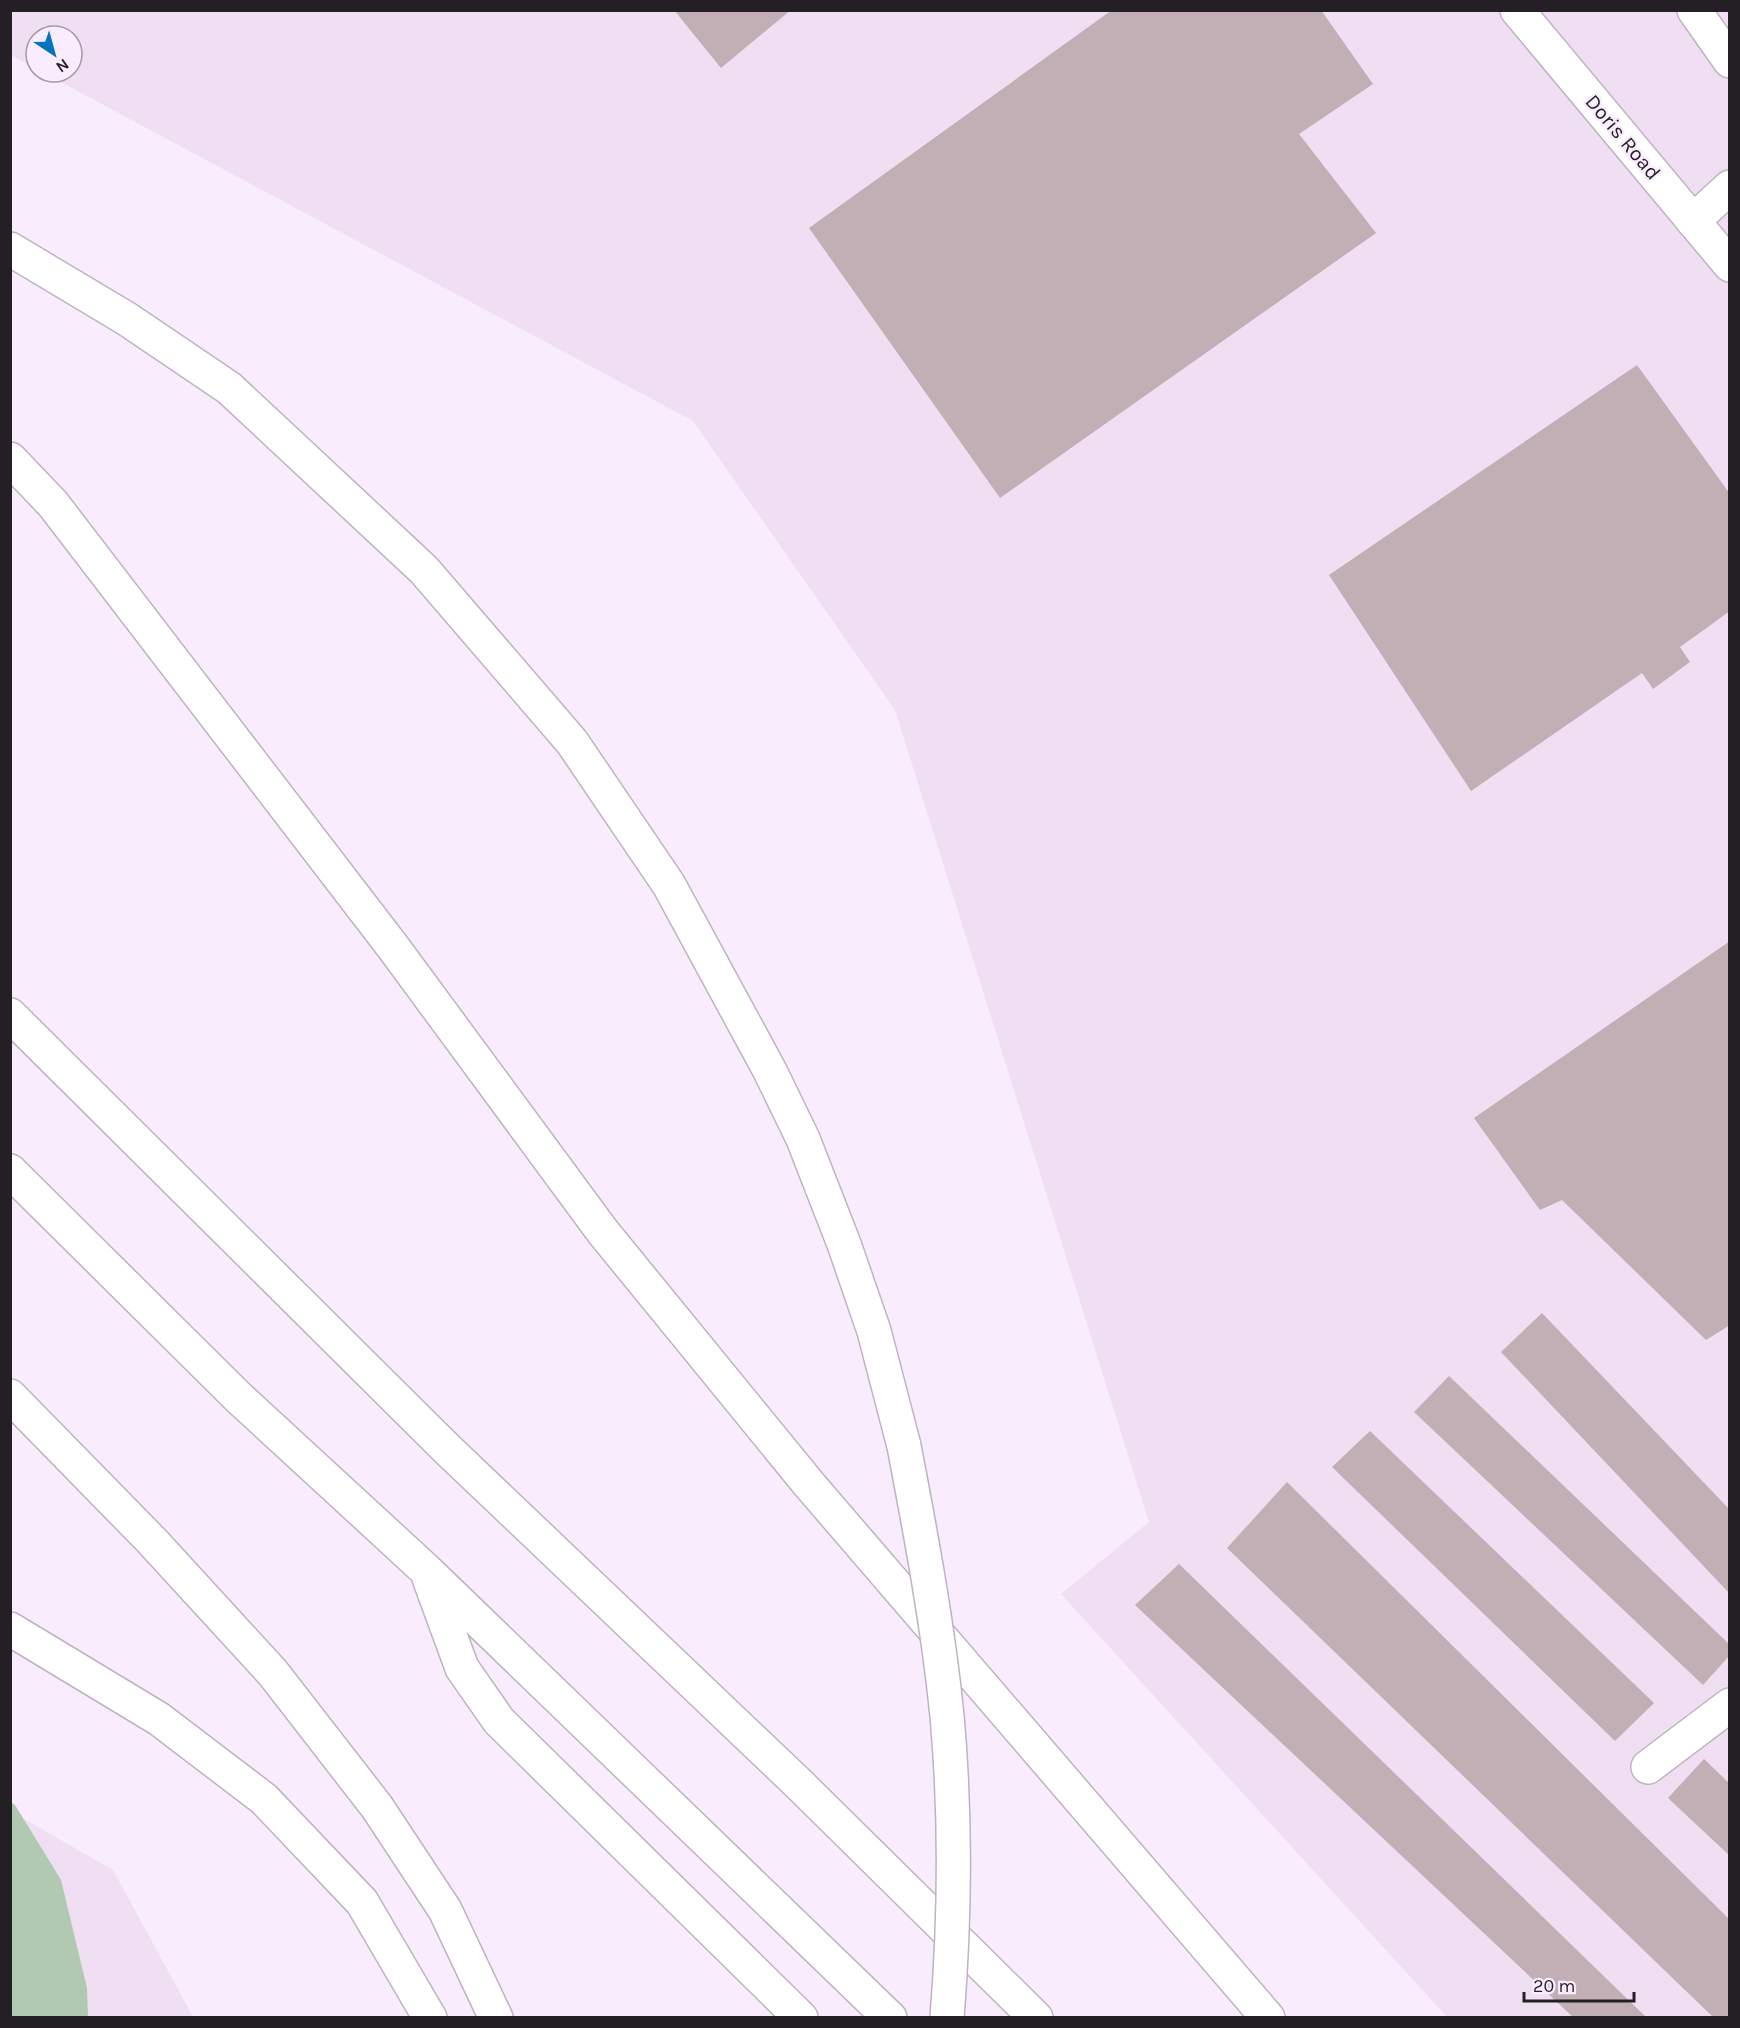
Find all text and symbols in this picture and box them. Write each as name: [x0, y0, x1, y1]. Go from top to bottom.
north arrow: [24, 24, 84, 84]
text: N: [52, 55, 73, 77]
street label: Doris Road: [1581, 90, 1665, 184]
scale bar: [1524, 1965, 1634, 2003]
text: 20 m: [1533, 1975, 1575, 1997]

